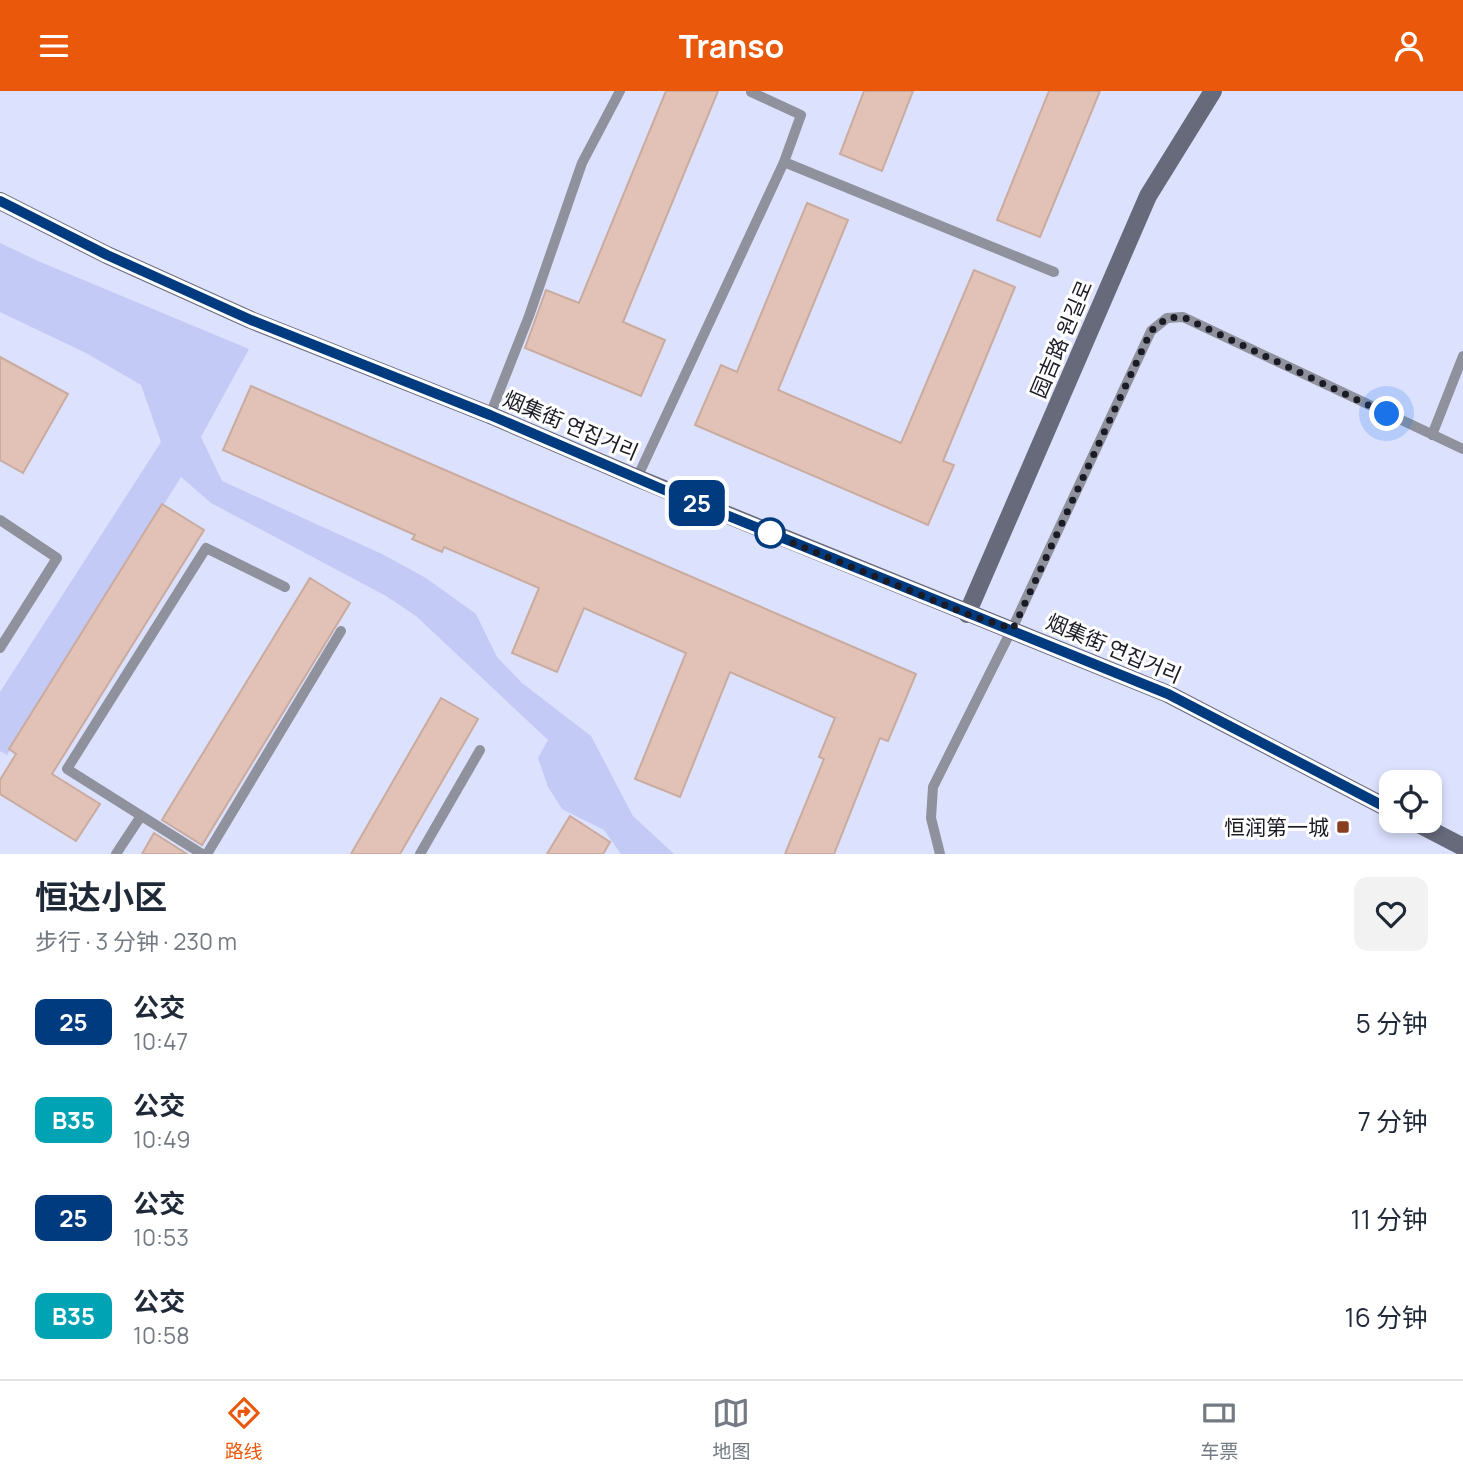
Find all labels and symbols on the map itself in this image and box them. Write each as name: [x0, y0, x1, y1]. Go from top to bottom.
street label: 园吉路 원길로: [1024, 276, 1098, 402]
street label: 烟集街 연집거리: [499, 384, 643, 466]
your location: [1369, 396, 1404, 431]
line badge: 25: [666, 480, 728, 526]
unlabelled marker: [755, 518, 785, 548]
street label: 烟集街 연집거리: [1042, 607, 1186, 689]
place label: 恒润第一城: [1224, 813, 1329, 841]
marker: 恒润第一城: [1335, 819, 1351, 835]

